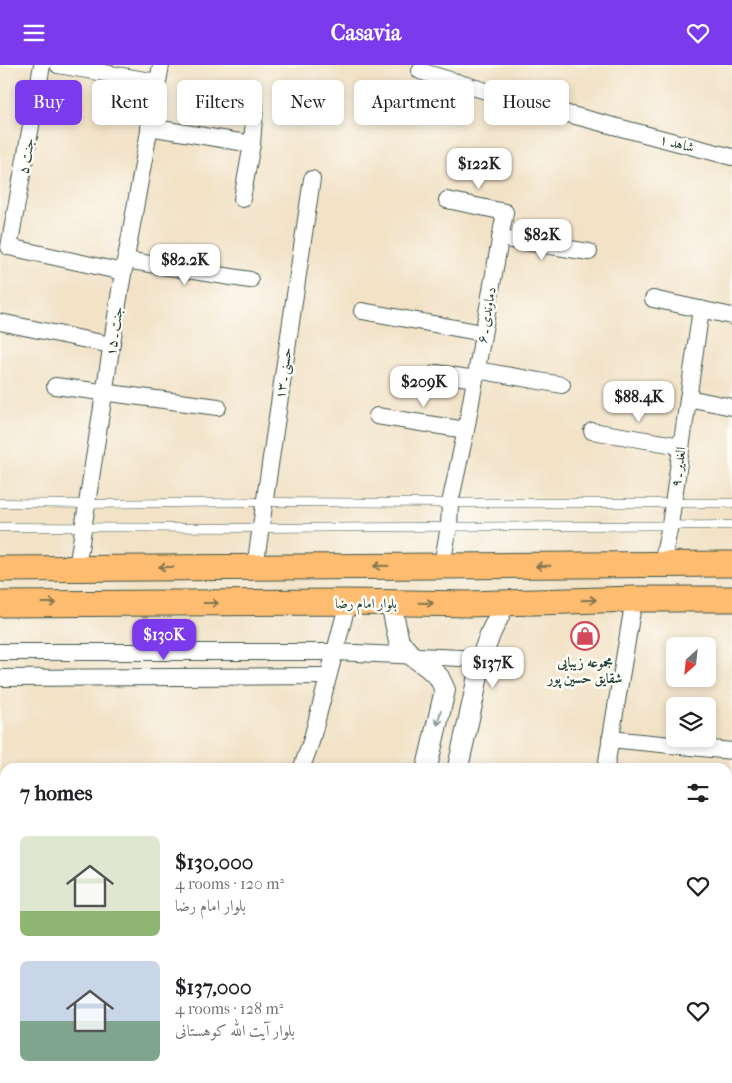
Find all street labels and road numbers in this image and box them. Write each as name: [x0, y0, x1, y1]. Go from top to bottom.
street label: شاهد ۱: [658, 131, 696, 156]
street label: جنت ۵: [15, 137, 38, 175]
street label: دماوندی ـ ۶: [473, 285, 500, 345]
street label: جنت ـ ۱۵: [102, 305, 127, 357]
street label: حسنی ـ ۱۳: [271, 346, 297, 400]
street label: الغدیر ـ ۹: [667, 446, 690, 488]
street label: بلوار امام رضا: [335, 595, 397, 616]

